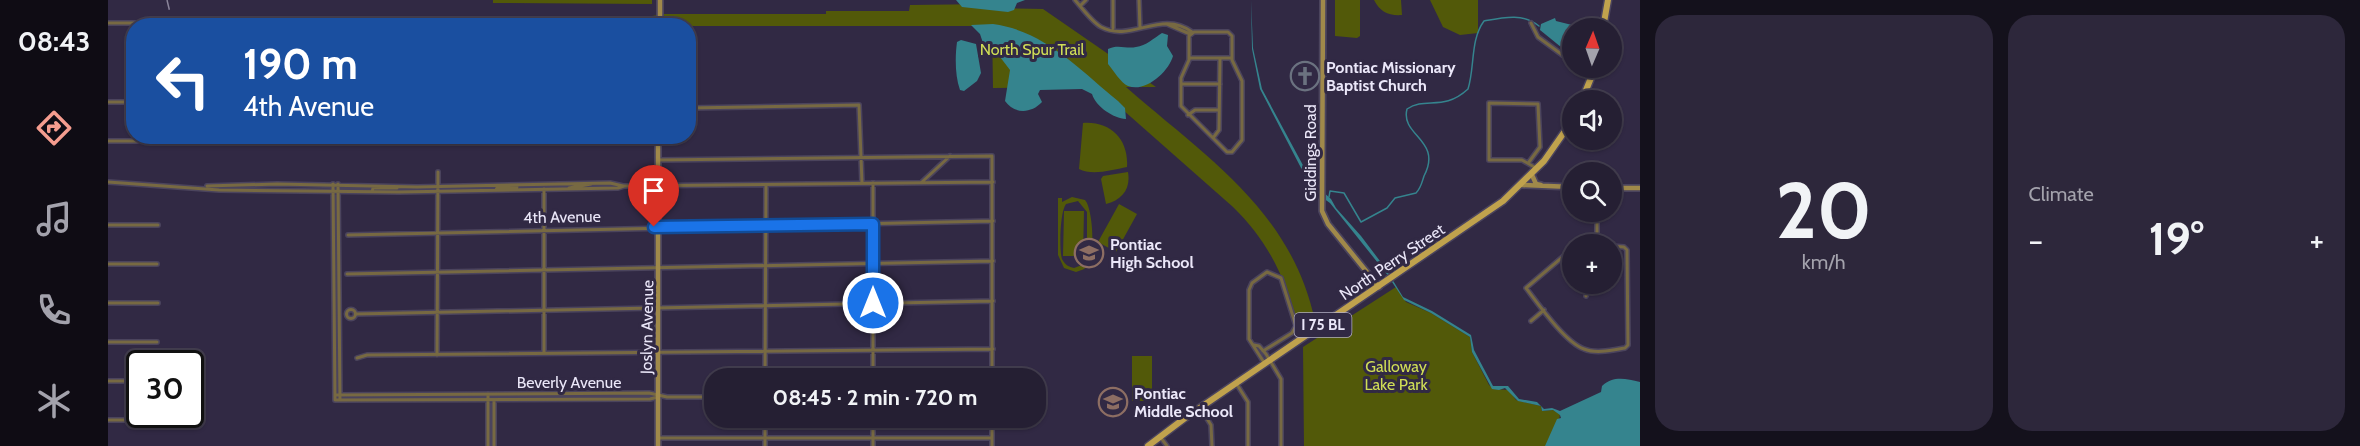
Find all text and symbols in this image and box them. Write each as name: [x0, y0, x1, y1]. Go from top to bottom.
north arrow: [1562, 18, 1622, 78]
map controls: [1562, 18, 1622, 294]
text: 08:43: [18, 25, 90, 58]
text: 190 m: [243, 38, 358, 90]
park label: North Spur Trail: [980, 40, 1085, 59]
icon: left: [144, 42, 222, 120]
place label: Pontiac Missionary Baptist Church: [1326, 58, 1456, 95]
church icon: Pontiac Missionary Baptist Church: [1289, 60, 1321, 92]
text: 4th Avenue: [243, 90, 374, 123]
button: sound: [1562, 90, 1622, 150]
street label: Giddings Road: [1301, 104, 1320, 202]
icon: directions: [33, 107, 75, 149]
button: search: [1562, 162, 1622, 222]
text: 20: [1776, 163, 1872, 258]
pin: [628, 165, 679, 227]
icon: arrive: [637, 174, 670, 207]
text: Climate: [2029, 182, 2094, 206]
icon: music: [33, 198, 75, 240]
street label: 4th Avenue: [523, 207, 601, 227]
text: 19°: [2149, 212, 2204, 266]
street label: North Perry Street: [1336, 220, 1449, 304]
text: −: [2029, 220, 2043, 260]
text: +: [2309, 220, 2324, 260]
button: +: [1562, 234, 1622, 294]
place label: Pontiac High School: [1110, 235, 1194, 272]
school or university icon: Pontiac High School: [1073, 237, 1105, 269]
text: km/h: [1802, 250, 1846, 274]
position arrow: [841, 271, 905, 335]
street label: Joslyn Avenue: [637, 280, 657, 375]
icon: phone: [33, 289, 75, 331]
road number: I 75 BL: [1294, 313, 1352, 337]
speed limit sign: 30: [126, 350, 204, 428]
park label: Galloway Lake Park: [1364, 357, 1428, 394]
street label: Beverly Avenue: [517, 373, 621, 392]
icon: climate: [33, 380, 75, 422]
text: 08:45 · 2 min · 720 m: [773, 384, 977, 411]
place label: Pontiac Middle School: [1134, 384, 1233, 421]
school or university icon: Pontiac Middle School: [1097, 386, 1129, 418]

